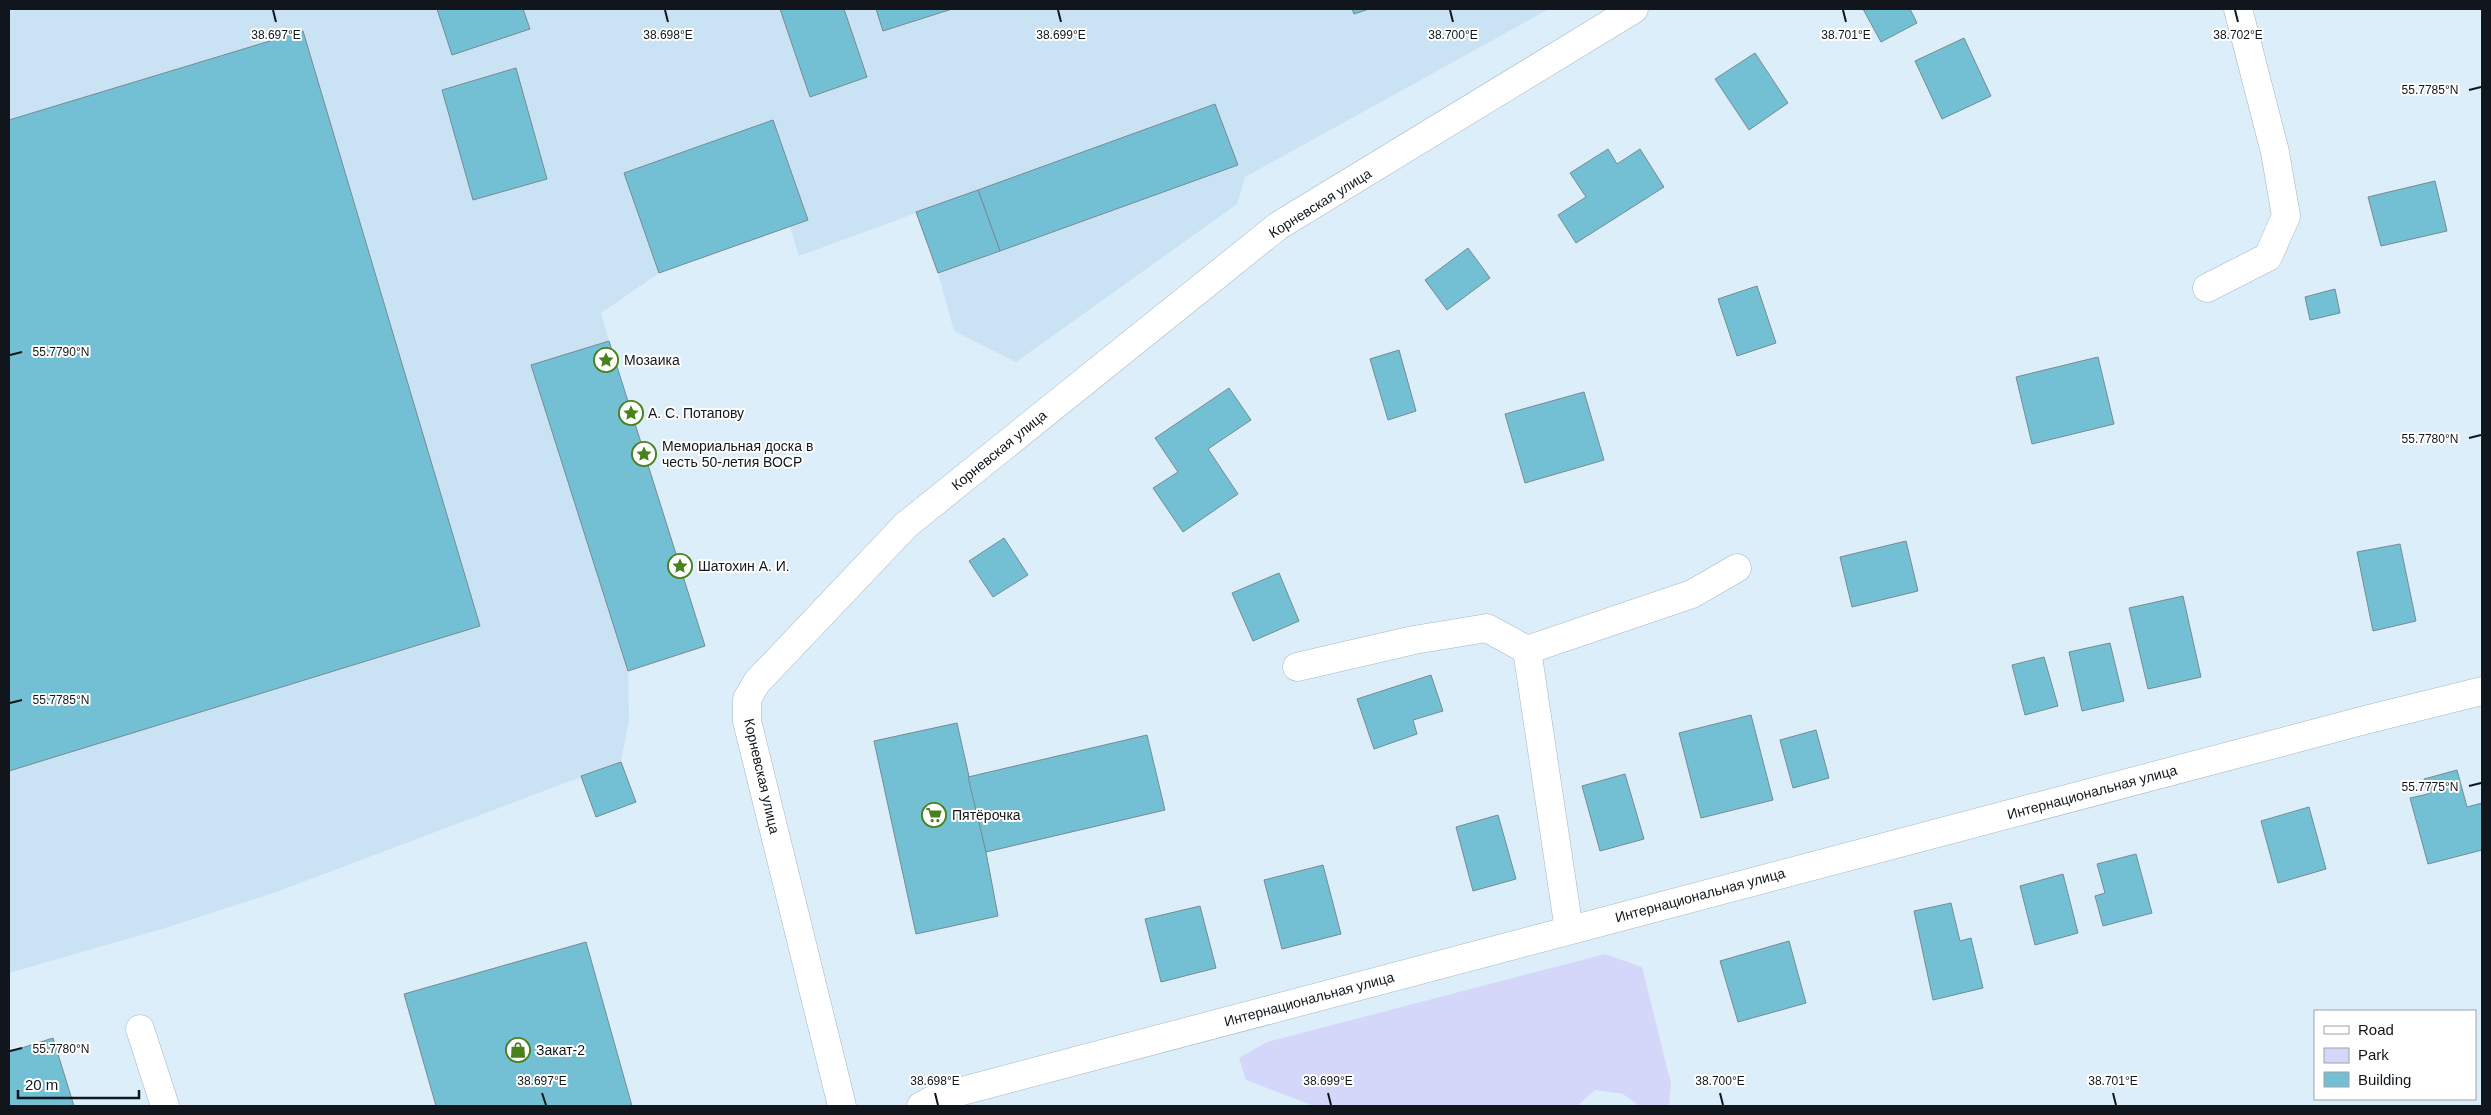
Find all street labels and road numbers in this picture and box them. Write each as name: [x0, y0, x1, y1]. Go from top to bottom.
street label: Корневская улица: [1266, 165, 1374, 241]
street label: Корневская улица: [948, 407, 1050, 493]
street label: Корневская улица: [741, 717, 783, 835]
street label: Интернациональная улица: [2005, 762, 2179, 822]
street label: Интернациональная улица: [1613, 865, 1787, 925]
street label: Интернациональная улица: [1222, 969, 1396, 1029]

